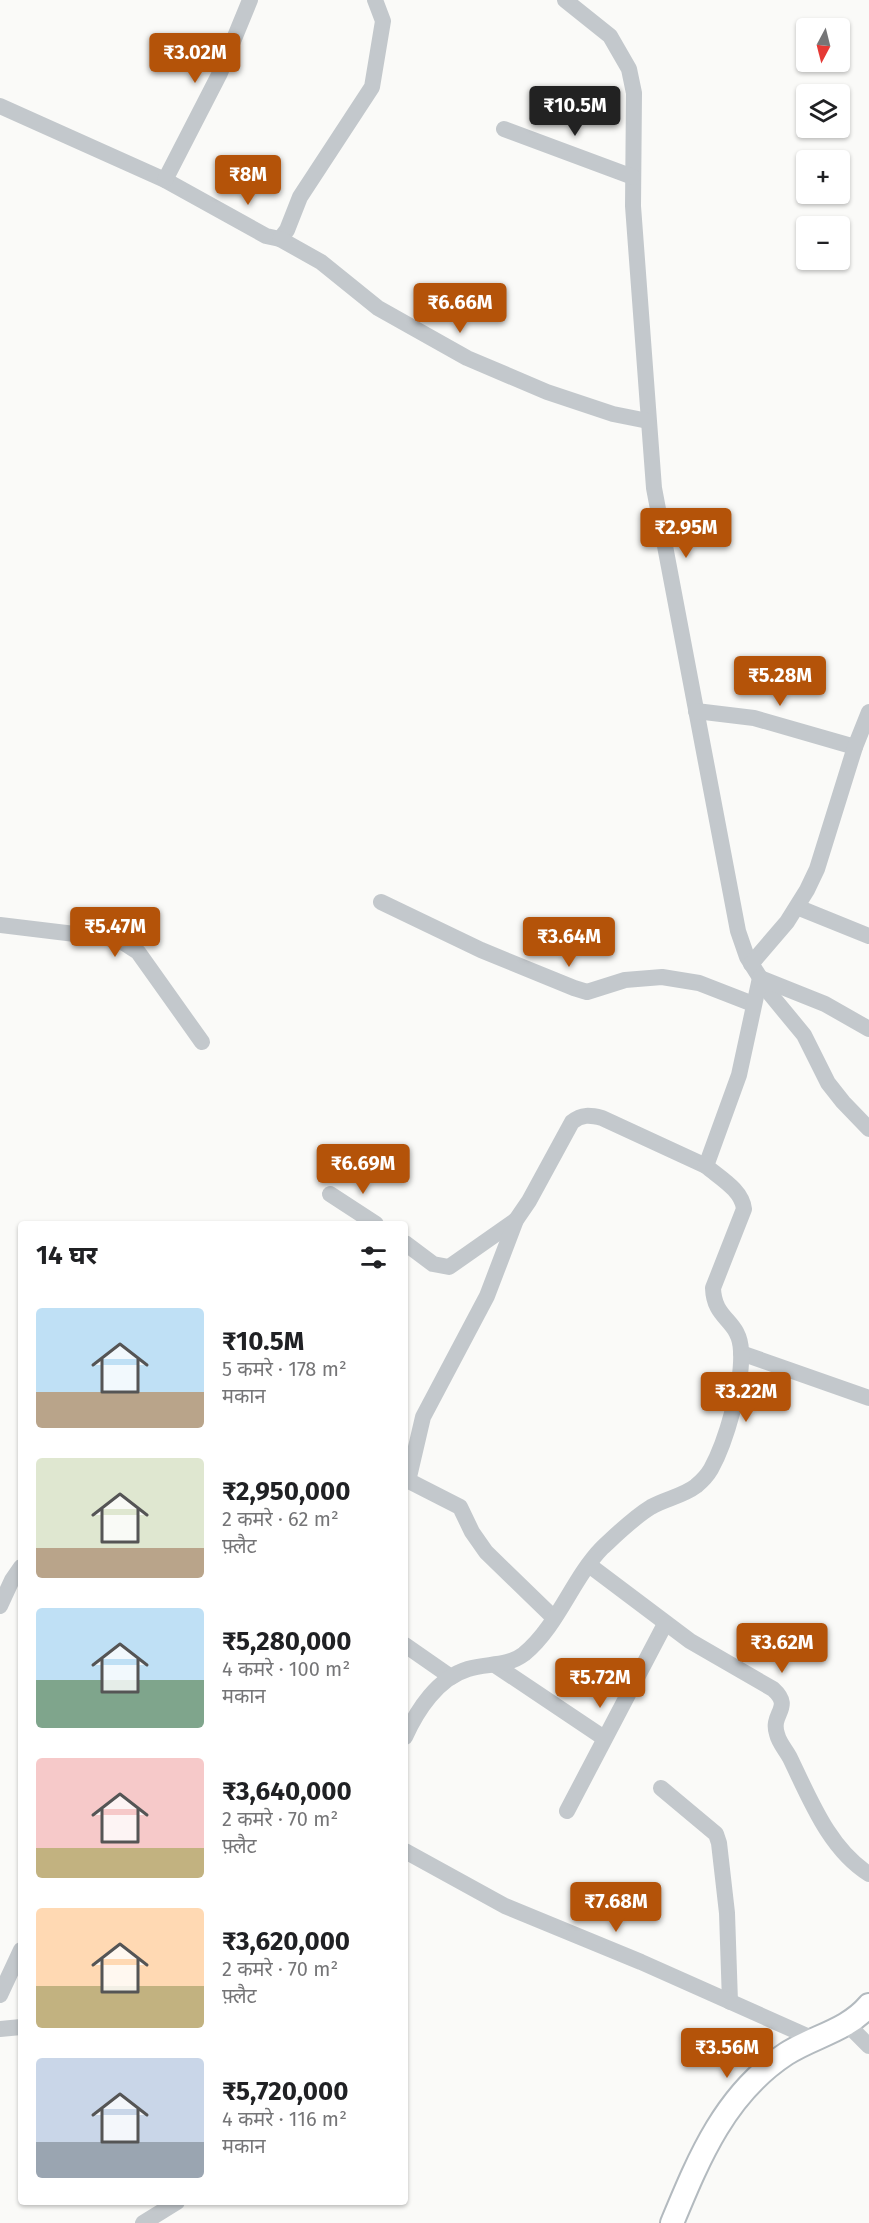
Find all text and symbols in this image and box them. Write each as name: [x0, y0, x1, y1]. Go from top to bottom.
north arrow: [796, 18, 850, 72]
map controls: [796, 18, 850, 270]
pin: ₹3.02M: [146, 33, 244, 84]
text: ₹3.02M: [163, 40, 227, 64]
button: layers: [796, 84, 850, 138]
pin: ₹10.5M: [526, 86, 624, 137]
text: ₹10.5M: [543, 93, 607, 117]
button: +: [796, 150, 850, 204]
pin: ₹8M: [219, 155, 277, 206]
text: ₹8M: [229, 162, 267, 186]
button: −: [796, 216, 850, 270]
pin: ₹6.66M: [411, 283, 509, 334]
text: ₹6.66M: [428, 290, 493, 314]
pin: ₹2.95M: [637, 508, 735, 559]
text: ₹2.95M: [654, 515, 718, 539]
pin: ₹5.28M: [731, 656, 829, 707]
text: ₹5.28M: [748, 663, 812, 687]
pin: ₹5.47M: [66, 907, 164, 958]
text: ₹5.47M: [84, 914, 146, 938]
pin: ₹3.64M: [520, 917, 618, 968]
text: ₹3.64M: [537, 924, 601, 948]
pin: ₹6.69M: [314, 1144, 412, 1195]
text: ₹6.69M: [331, 1151, 395, 1175]
text: 14 घर: [36, 1240, 97, 1271]
icon: filters: [357, 1241, 390, 1274]
text: ₹10.5M: [222, 1326, 304, 1357]
icon: home: [84, 1332, 156, 1404]
text: 5 कमरे · 178 m²: [222, 1357, 347, 1381]
pin: ₹3.22M: [697, 1372, 795, 1423]
text: ₹3.22M: [715, 1379, 777, 1403]
text: मकान: [222, 1384, 266, 1408]
text: ₹2,950,000: [222, 1476, 350, 1507]
icon: home: [84, 1482, 156, 1554]
text: 2 कमरे · 62 m²: [222, 1507, 339, 1531]
text: फ़्लैट: [222, 1534, 257, 1558]
pin: ₹3.62M: [733, 1623, 831, 1674]
text: ₹5,280,000: [222, 1626, 352, 1657]
text: ₹3.62M: [751, 1630, 813, 1654]
icon: home: [84, 1632, 156, 1704]
text: 4 कमरे · 100 m²: [222, 1657, 350, 1681]
pin: ₹5.72M: [551, 1658, 649, 1709]
text: ₹5.72M: [569, 1665, 631, 1689]
text: मकान: [222, 1684, 266, 1708]
text: ₹3,640,000: [222, 1776, 352, 1807]
icon: home: [84, 1782, 156, 1854]
text: 2 कमरे · 70 m²: [222, 1807, 338, 1831]
text: फ़्लैट: [222, 1834, 257, 1858]
pin: ₹7.68M: [567, 1882, 665, 1933]
text: ₹7.68M: [584, 1889, 648, 1913]
text: ₹3,620,000: [222, 1926, 350, 1957]
icon: home: [84, 1932, 156, 2004]
text: 2 कमरे · 70 m²: [222, 1957, 338, 1981]
text: फ़्लैट: [222, 1984, 257, 2008]
pin: ₹3.56M: [678, 2028, 776, 2079]
text: ₹3.56M: [695, 2035, 759, 2059]
text: ₹5,720,000: [222, 2076, 348, 2107]
icon: home: [84, 2082, 156, 2154]
text: 4 कमरे · 116 m²: [222, 2107, 347, 2131]
text: मकान: [222, 2134, 266, 2158]

